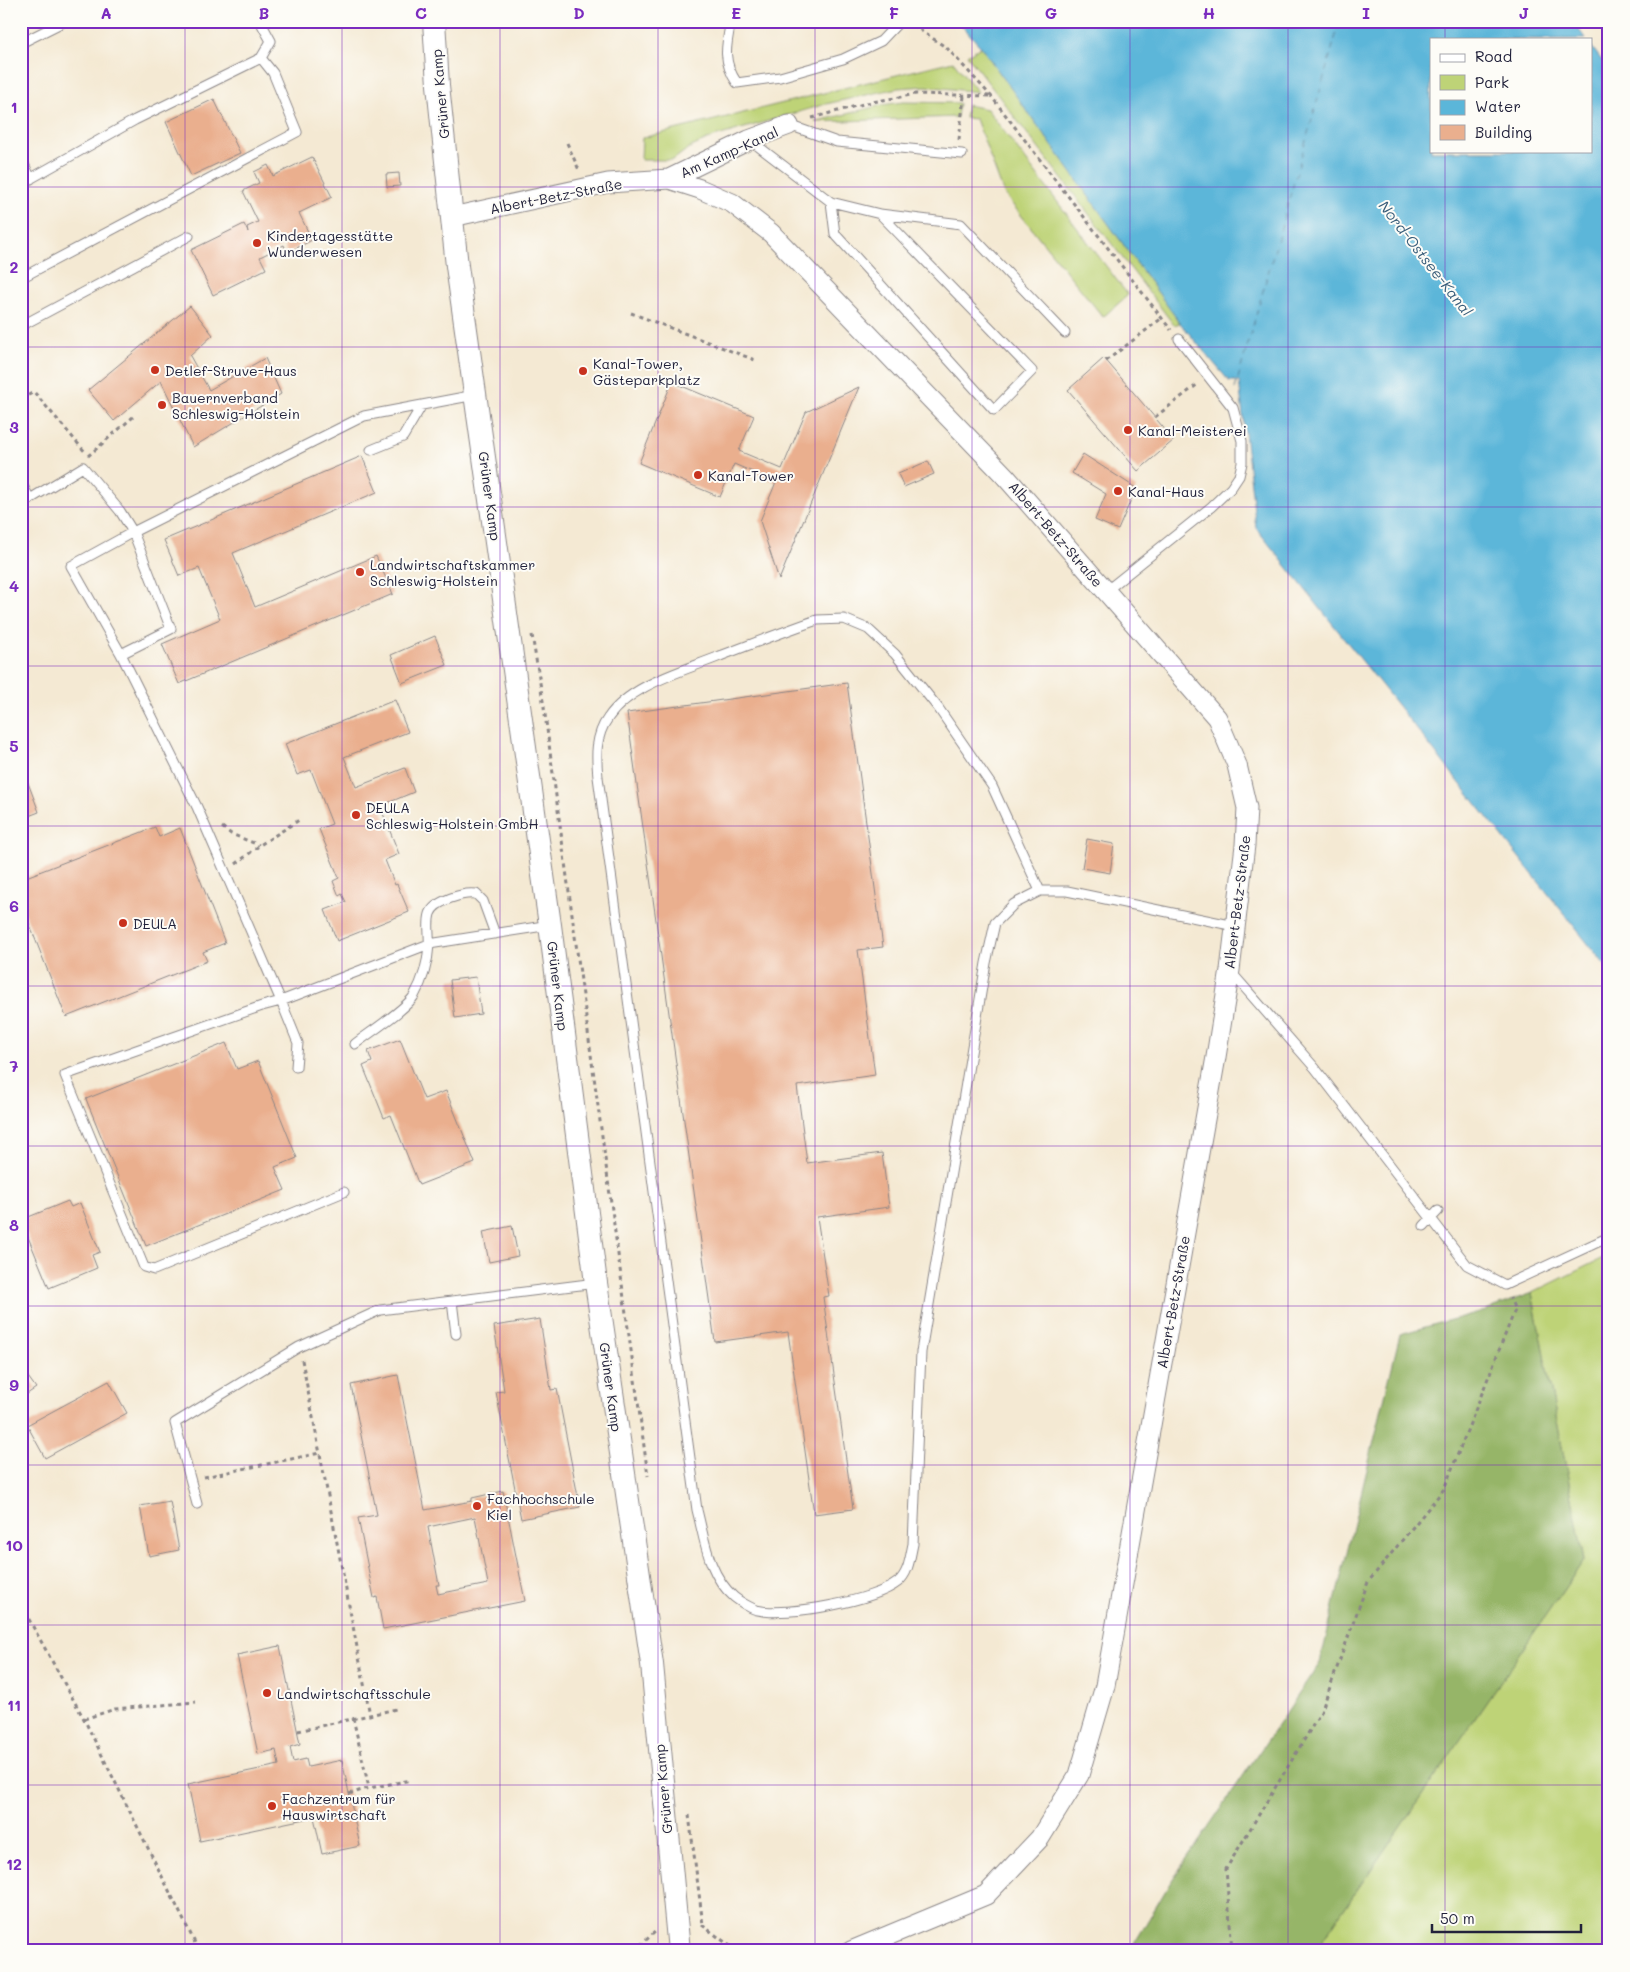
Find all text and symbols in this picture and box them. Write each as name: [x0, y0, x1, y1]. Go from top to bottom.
text: A: [100, 2, 112, 23]
text: B: [259, 2, 269, 23]
text: C: [415, 2, 427, 23]
text: D: [573, 2, 585, 23]
text: E: [731, 2, 741, 23]
text: F: [889, 2, 899, 23]
text: G: [1045, 2, 1057, 23]
text: H: [1203, 2, 1215, 23]
text: I: [1362, 2, 1370, 23]
text: J: [1519, 2, 1529, 23]
legend: [1430, 38, 1592, 152]
text: Road: [1475, 46, 1512, 66]
street label: Grüner Kamp: [427, 48, 453, 140]
text: Park: [1475, 72, 1509, 92]
text: 1: [10, 96, 18, 117]
text: Water: [1475, 96, 1521, 116]
street label: Am Kamp-Kanal: [677, 122, 781, 182]
text: Building: [1475, 122, 1532, 142]
street label: Albert-Betz-Straße: [488, 174, 624, 218]
water label: Nord-Ostsee-Kanal: [1375, 196, 1477, 320]
place label: Kindertagesstätte Wunderwesen: [267, 226, 393, 261]
marker: Kindertagesstätte Wunderwesen: [251, 237, 263, 249]
text: 2: [10, 256, 19, 277]
place label: Kanal-Tower, Gästeparkplatz: [593, 354, 701, 389]
place label: Detlef-Struve-Haus: [165, 361, 297, 380]
marker: Detlef-Struve-Haus: [149, 364, 161, 376]
marker: Kanal-Tower, Gästeparkplatz: [577, 365, 589, 377]
place label: Bauernverband Schleswig-Holstein: [172, 388, 300, 423]
marker: Bauernverband Schleswig-Holstein: [156, 399, 168, 411]
text: 3: [9, 416, 19, 437]
place label: Kanal-Meisterei: [1138, 421, 1247, 440]
marker: Kanal-Meisterei: [1122, 424, 1134, 436]
street label: Grüner Kamp: [474, 450, 506, 542]
place label: Kanal-Tower: [708, 466, 794, 485]
marker: Kanal-Tower: [692, 469, 704, 481]
street label: Albert-Betz-Straße: [1005, 477, 1107, 591]
place label: Kanal-Haus: [1128, 482, 1204, 501]
marker: Kanal-Haus: [1112, 485, 1124, 497]
place label: Landwirtschaftskammer Schleswig-Holstein: [370, 555, 535, 590]
marker: Landwirtschaftskammer Schleswig-Holstein: [354, 566, 366, 578]
text: 4: [9, 575, 19, 596]
text: 5: [9, 735, 19, 756]
place label: DEULA Schleswig-Holstein GmbH: [366, 798, 539, 833]
marker: DEULA Schleswig-Holstein GmbH: [350, 809, 362, 821]
street label: Albert-Betz-Straße: [1219, 834, 1255, 970]
text: 6: [9, 895, 19, 916]
place label: DEULA: [133, 914, 177, 933]
marker: DEULA: [117, 917, 129, 929]
street label: Grüner Kamp: [543, 940, 573, 1032]
text: 7: [10, 1055, 19, 1076]
text: 8: [9, 1214, 19, 1235]
street label: Albert-Betz-Straße: [1152, 1234, 1194, 1370]
street label: Grüner Kamp: [595, 1341, 627, 1433]
text: 9: [9, 1374, 19, 1395]
place label: Fachhochschule Kiel: [487, 1489, 595, 1524]
marker: Fachhochschule Kiel: [471, 1500, 483, 1512]
text: 10: [5, 1534, 23, 1555]
place label: Landwirtschaftsschule: [277, 1684, 431, 1703]
marker: Landwirtschaftsschule: [261, 1687, 273, 1699]
text: 11: [7, 1694, 21, 1715]
street label: Grüner Kamp: [650, 1743, 676, 1835]
place label: Fachzentrum für Hauswirtschaft: [282, 1789, 396, 1824]
marker: Fachzentrum für Hauswirtschaft: [266, 1800, 278, 1812]
text: 12: [6, 1853, 22, 1874]
scale bar: [1432, 1902, 1581, 1934]
text: 50 m: [1440, 1908, 1475, 1928]

